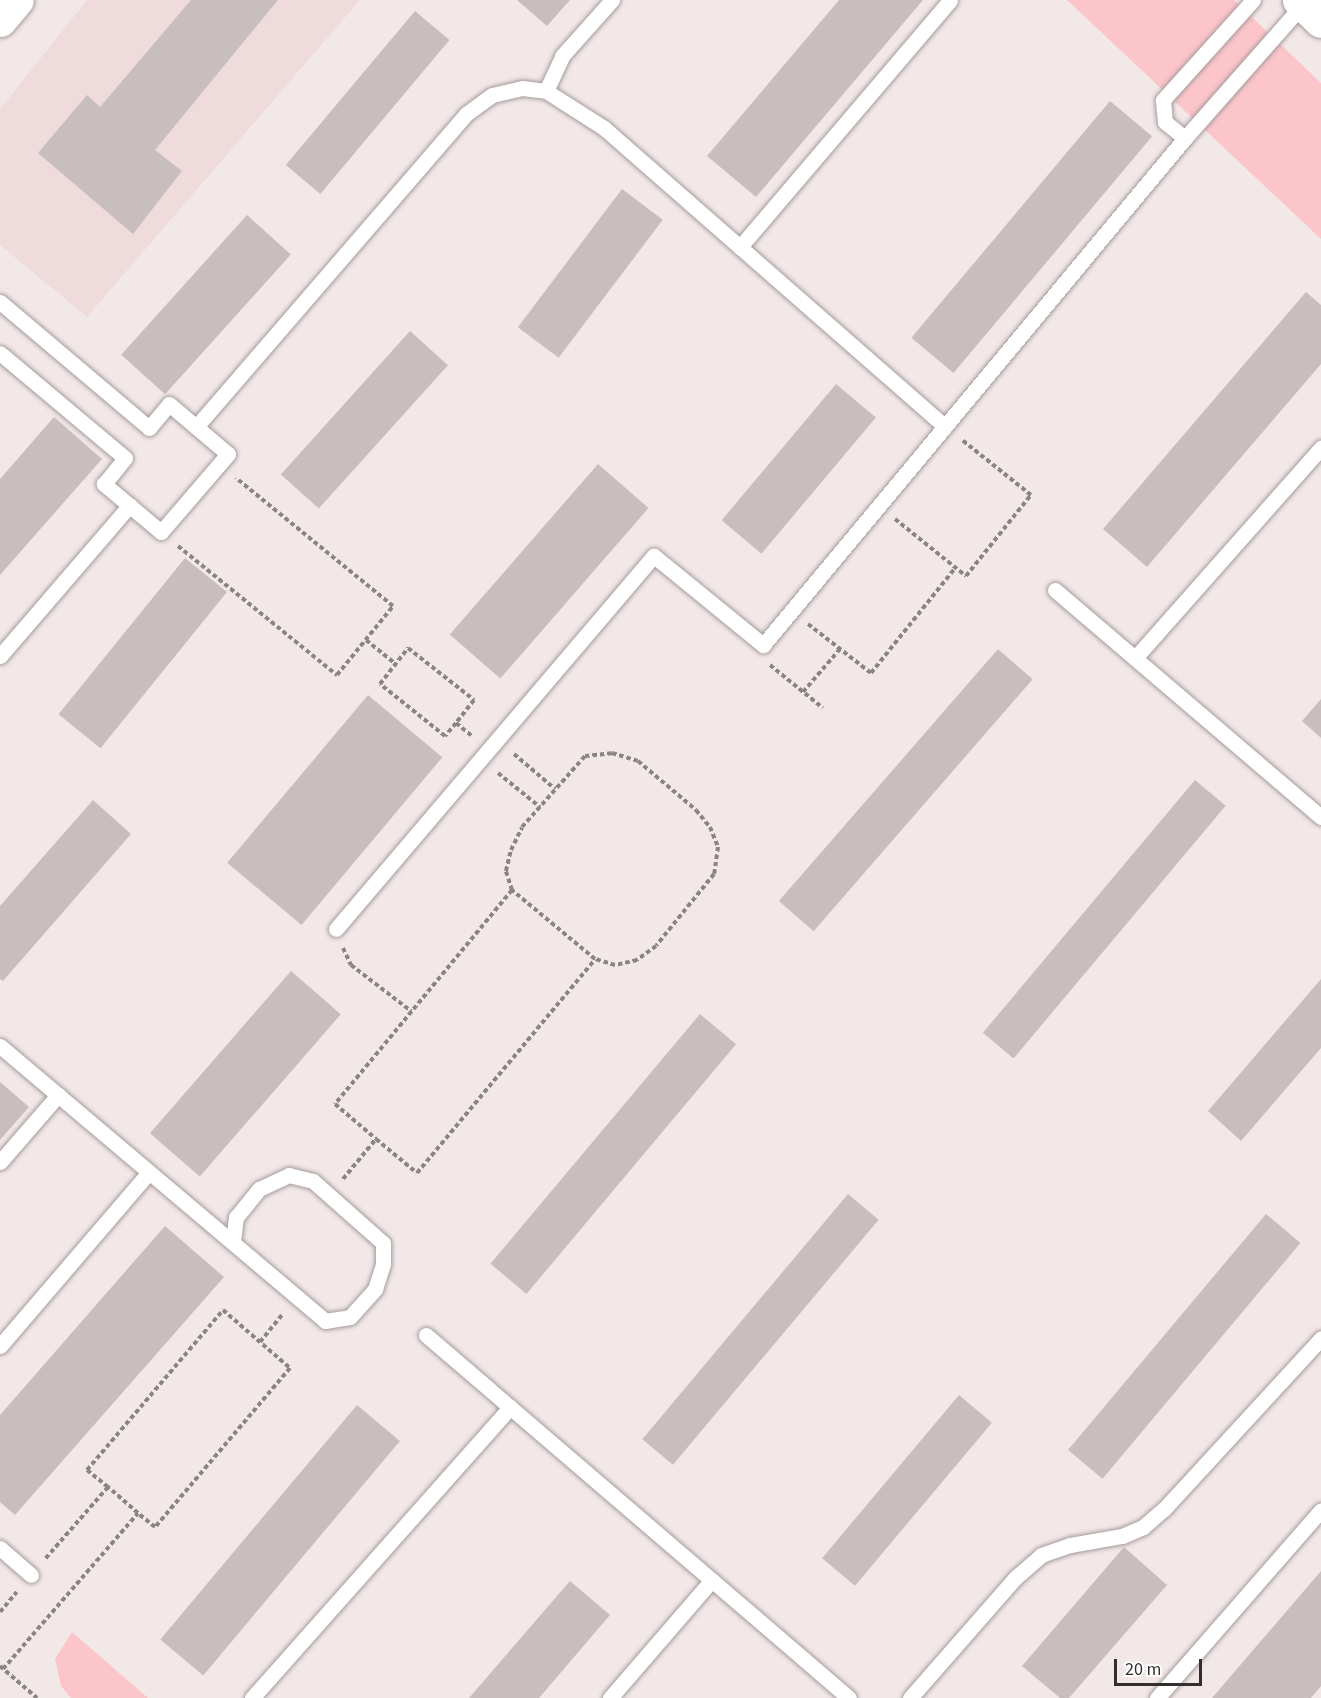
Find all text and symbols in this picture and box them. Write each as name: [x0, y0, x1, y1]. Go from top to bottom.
scale bar: [1117, 1647, 1206, 1685]
text: 20 m: [1125, 1657, 1161, 1682]

